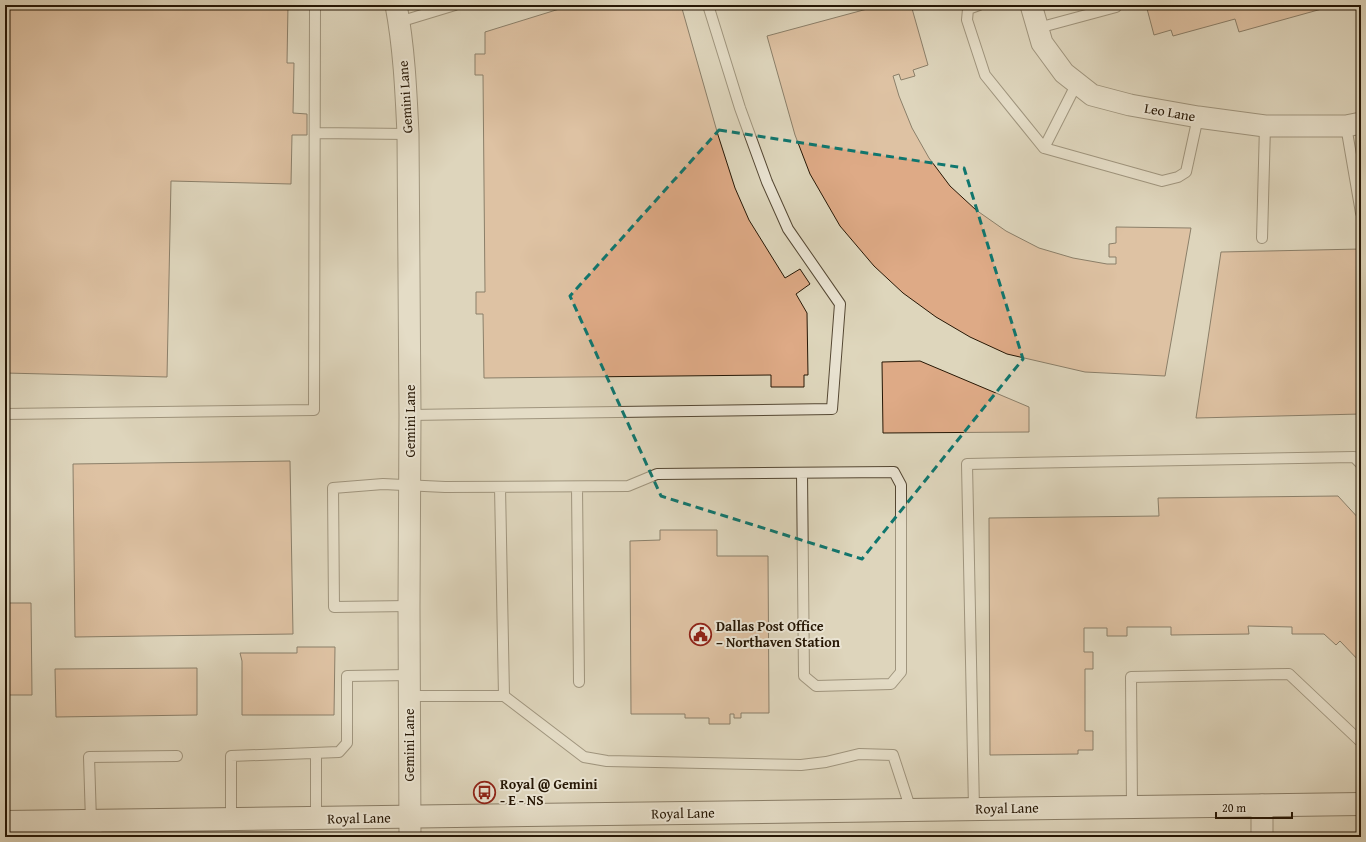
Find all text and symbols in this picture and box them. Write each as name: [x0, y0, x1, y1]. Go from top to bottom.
street label: Gemini Lane: [392, 59, 418, 134]
street label: Leo Lane: [1143, 98, 1198, 126]
street label: Gemini Lane: [400, 384, 420, 457]
place label: Dallas Post Office – Northaven Station: [716, 616, 841, 652]
public building icon: Dallas Post Office – Northaven Station: [687, 621, 713, 647]
street label: Gemini Lane: [399, 708, 419, 781]
place label: Royal @ Gemini - E - NS: [500, 774, 598, 810]
bus stop icon: Royal @ Gemini - E - NS: [471, 779, 497, 805]
scale bar: [1216, 794, 1292, 820]
street label: Royal Lane: [975, 797, 1039, 819]
text: 20 m: [1222, 799, 1246, 816]
street label: Royal Lane: [651, 802, 715, 824]
street label: Royal Lane: [327, 807, 391, 829]

